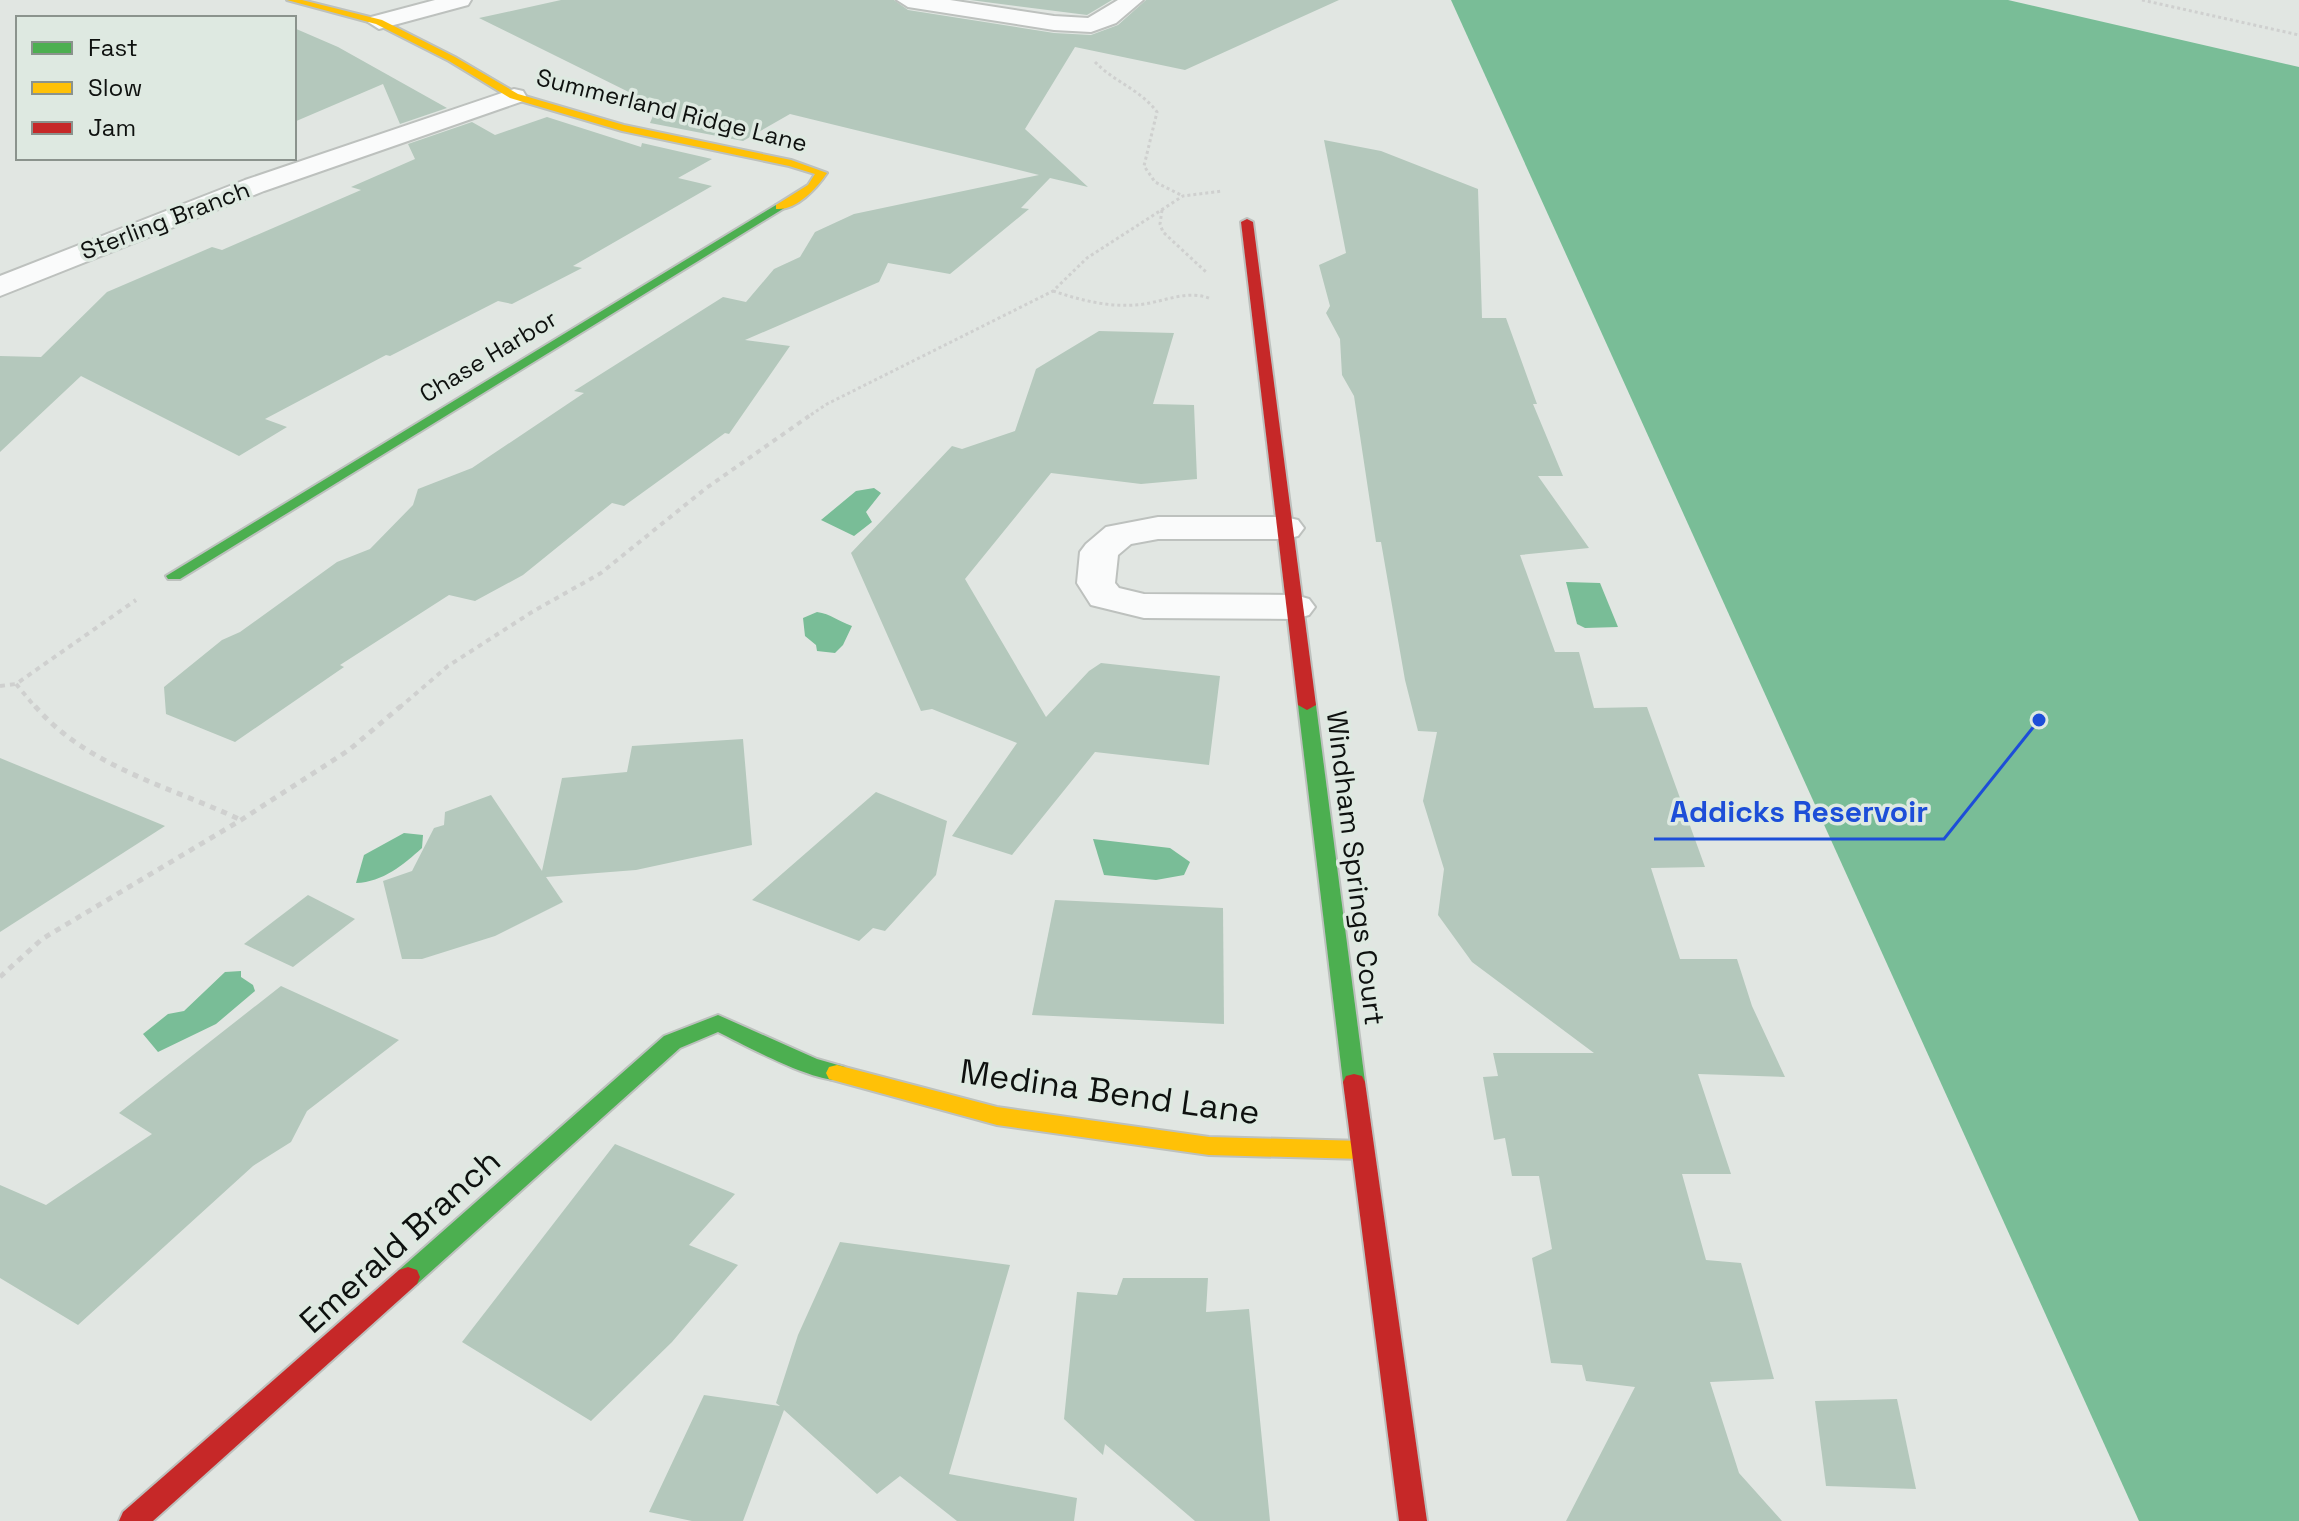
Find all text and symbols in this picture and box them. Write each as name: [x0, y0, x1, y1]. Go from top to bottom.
legend: [16, 16, 296, 160]
text: Fast: [88, 32, 138, 63]
street label: Summerland Ridge Lane: [533, 61, 811, 159]
text: Slow: [88, 72, 142, 103]
text: Jam: [88, 112, 136, 143]
street label: Sterling Branch: [76, 174, 254, 266]
street label: Chase Harbor: [414, 303, 562, 409]
street label: Windham Springs Court: [1319, 709, 1393, 1027]
callout: Addicks Reservoir: [1654, 785, 1944, 839]
text: Addicks Reservoir: [1670, 792, 1928, 831]
street label: Medina Bend Lane: [957, 1050, 1263, 1134]
street label: Emerald Branch: [291, 1140, 509, 1342]

